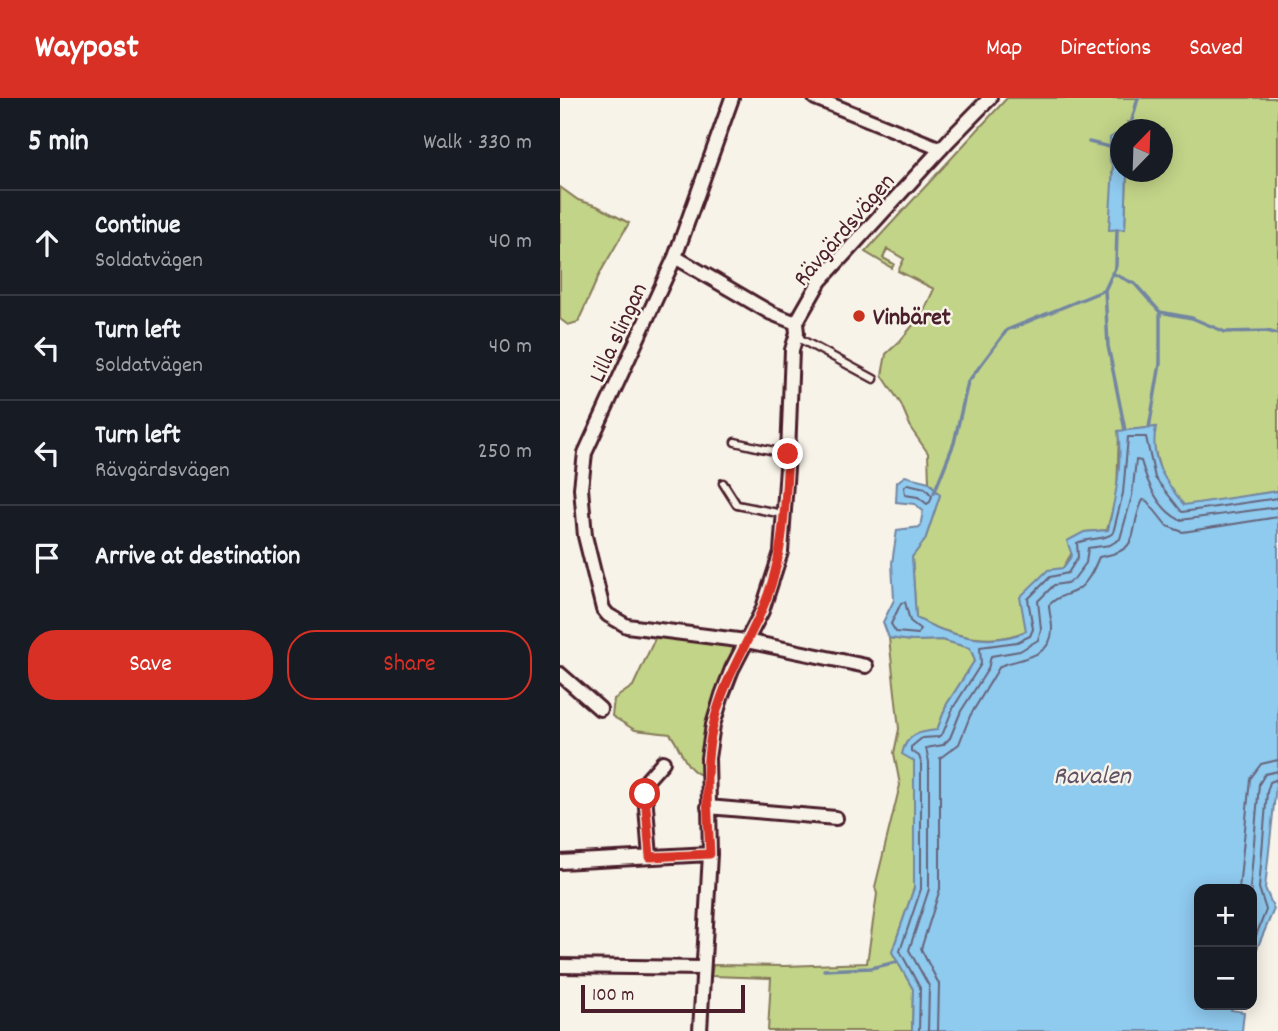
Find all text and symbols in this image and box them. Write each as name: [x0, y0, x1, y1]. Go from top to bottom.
text: Waypost: [35, 26, 139, 73]
text: Map: [986, 32, 1022, 66]
text: Directions: [1060, 32, 1151, 66]
text: Saved: [1189, 32, 1243, 66]
north arrow: [1110, 119, 1173, 182]
text: 5 min: [28, 122, 89, 165]
text: Walk · 330 m: [423, 127, 532, 160]
street label: Rävgärdsvägen: [786, 167, 904, 295]
text: Continue: [95, 208, 180, 245]
icon: ahead: [28, 224, 66, 262]
text: 40 m: [489, 226, 532, 259]
text: Soldatvägen: [95, 245, 203, 278]
street label: Lilla slingan: [582, 278, 658, 389]
place label: Vinbäret: [873, 302, 951, 336]
marker: Vinbäret: [851, 308, 867, 324]
text: Turn left: [95, 313, 181, 350]
icon: left: [28, 329, 66, 367]
text: 40 m: [489, 331, 532, 364]
text: Soldatvägen: [95, 350, 203, 383]
text: Turn left: [95, 418, 181, 455]
icon: left: [28, 434, 66, 472]
text: 250 m: [478, 436, 532, 469]
route end: [772, 438, 803, 469]
text: Rävgärdsvägen: [95, 455, 230, 488]
icon: arrive: [28, 539, 66, 577]
text: Arrive at destination: [95, 539, 300, 576]
button: Save: [28, 630, 273, 700]
button: Share: [287, 630, 532, 700]
water label: Ravalen: [1053, 759, 1132, 796]
route start: [629, 778, 660, 809]
map controls: [1194, 884, 1257, 1010]
button: +: [1194, 884, 1257, 947]
button: −: [1194, 947, 1257, 1010]
scale bar: [581, 982, 746, 1014]
text: 100 m: [592, 983, 634, 1010]

